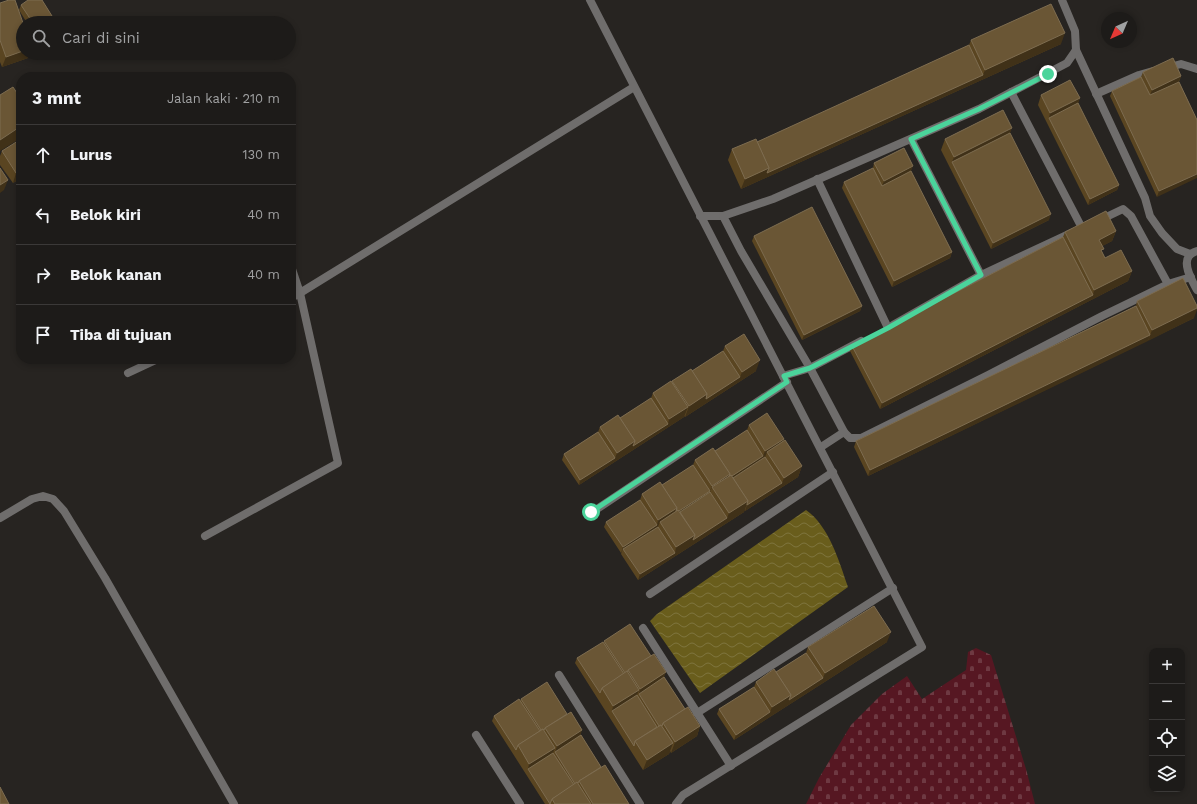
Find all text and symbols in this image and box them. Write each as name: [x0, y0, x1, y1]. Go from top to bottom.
north arrow: [1101, 12, 1137, 48]
search box: [16, 16, 296, 60]
icon: search: [30, 27, 52, 49]
text: Cari di sini: [62, 29, 140, 47]
route end: [1039, 65, 1057, 83]
text: 3 mnt: [32, 88, 81, 108]
text: Jalan kaki · 210 m: [167, 91, 280, 106]
icon: ahead: [32, 144, 54, 166]
text: Lurus: [70, 146, 112, 164]
text: 130 m: [242, 147, 280, 162]
icon: left: [32, 204, 54, 226]
text: Belok kiri: [70, 206, 141, 224]
text: 40 m: [247, 207, 280, 222]
icon: right: [32, 264, 54, 286]
text: Belok kanan: [70, 266, 161, 284]
text: 40 m: [247, 267, 280, 282]
icon: arrive: [32, 324, 54, 346]
text: Tiba di tujuan: [70, 326, 172, 344]
route start: [582, 503, 600, 521]
map controls: [1149, 648, 1185, 792]
button: +: [1149, 648, 1185, 684]
button: −: [1149, 684, 1185, 720]
button: locate: [1149, 720, 1185, 756]
button: layers: [1149, 756, 1185, 792]

